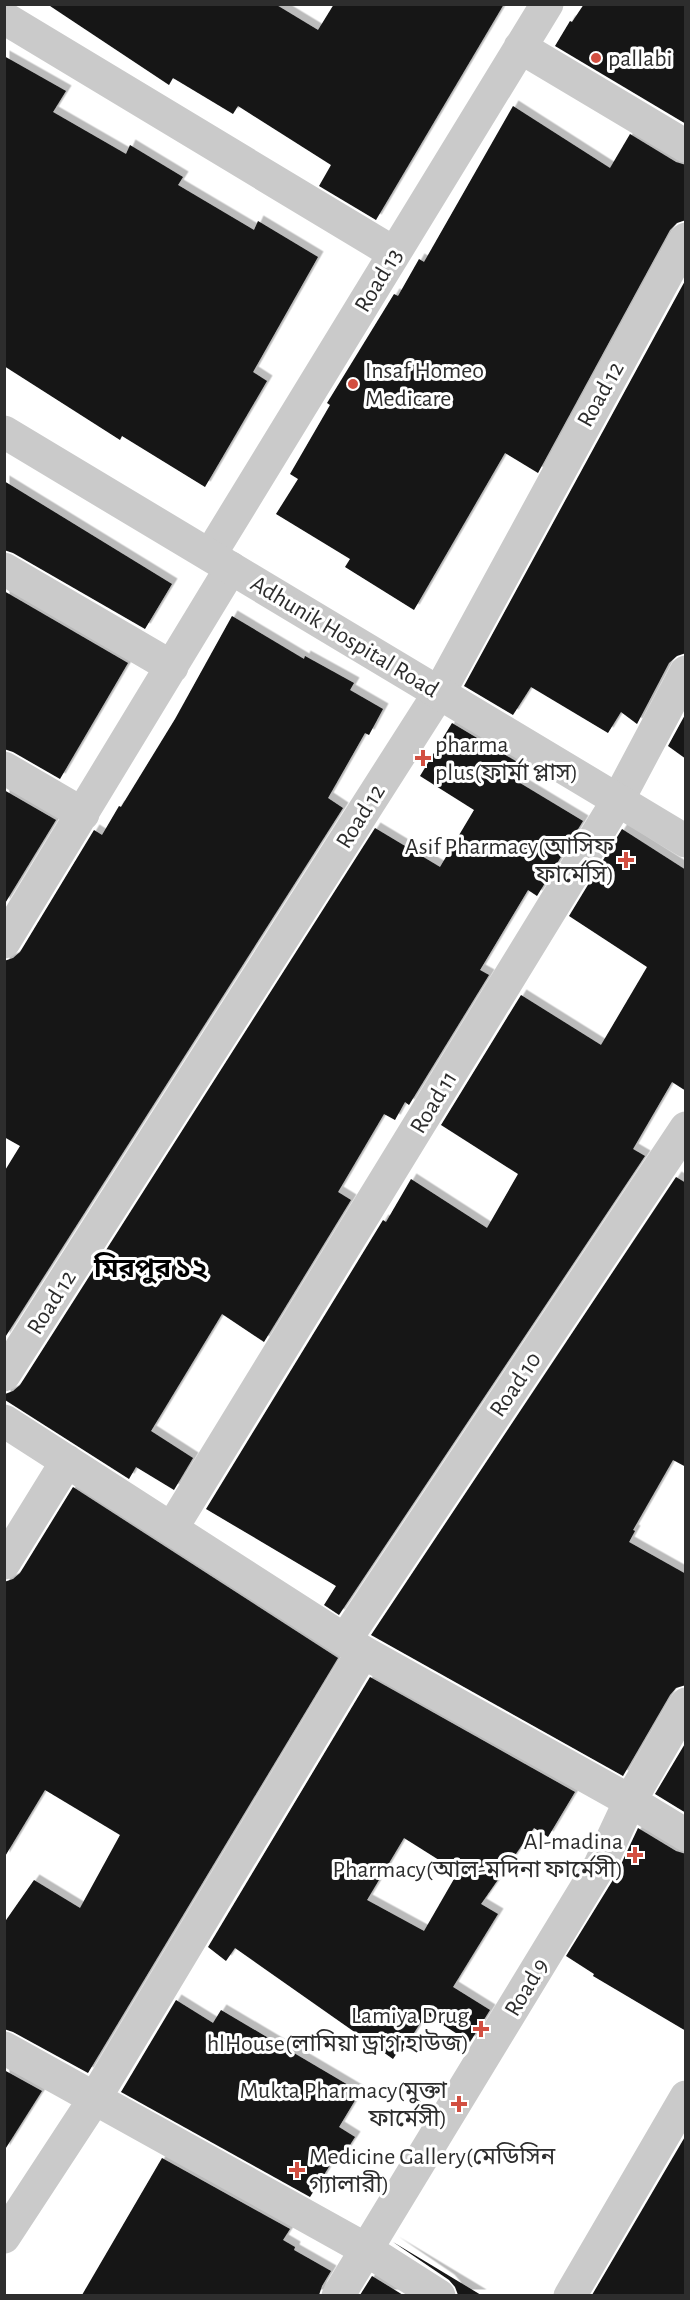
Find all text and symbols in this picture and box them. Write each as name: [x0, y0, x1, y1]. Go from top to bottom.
place label: pallabi: [608, 47, 672, 71]
marker: pallabi: [589, 51, 603, 65]
street label: Road 13: [351, 244, 407, 317]
street label: Road 12: [573, 358, 629, 431]
place label: Insaf Homeo Medicare: [365, 359, 484, 411]
marker: Insaf Homeo Medicare: [346, 377, 360, 391]
street label: Adhunik Hospital Road: [246, 571, 443, 702]
place label: pharma plus(ফার্মা প্লাস): [435, 733, 578, 785]
marker: pharma plus(ফার্মা প্লাস): [416, 751, 430, 765]
street label: Road 12: [332, 780, 390, 853]
place label: Asif Pharmacy(আসিফ ফার্মেসি): [405, 832, 615, 887]
marker: Asif Pharmacy(আসিফ ফার্মেসি): [619, 853, 633, 867]
street label: Road 11: [406, 1067, 462, 1138]
district label: মিরপুর ১২: [93, 1252, 208, 1285]
street label: Road 12: [23, 1266, 81, 1339]
street label: Road 10: [486, 1348, 546, 1421]
place label: Al-madina Pharmacy(আল-মদিনা ফার্মেসী): [333, 1830, 623, 1882]
marker: Al-madina Pharmacy(আল-মদিনা ফার্মেসী): [628, 1848, 642, 1862]
street label: Road 9: [500, 1954, 553, 2021]
place label: Lamiya Drug hlHouse(লামিয়া ড্রাগ হাউজ): [207, 2004, 469, 2056]
marker: Lamiya Drug hlHouse(লামিয়া ড্রাগ হাউজ): [474, 2022, 488, 2036]
place label: Mukta Pharmacy(মুক্তা ফার্মেসী): [240, 2079, 448, 2131]
marker: Mukta Pharmacy(মুক্তা ফার্মেসী): [452, 2097, 466, 2111]
place label: Medicine Gallery(মেডিসিন গ্যালারী): [309, 2142, 556, 2197]
marker: Medicine Gallery(মেডিসিন গ্যালারী): [290, 2163, 304, 2177]

